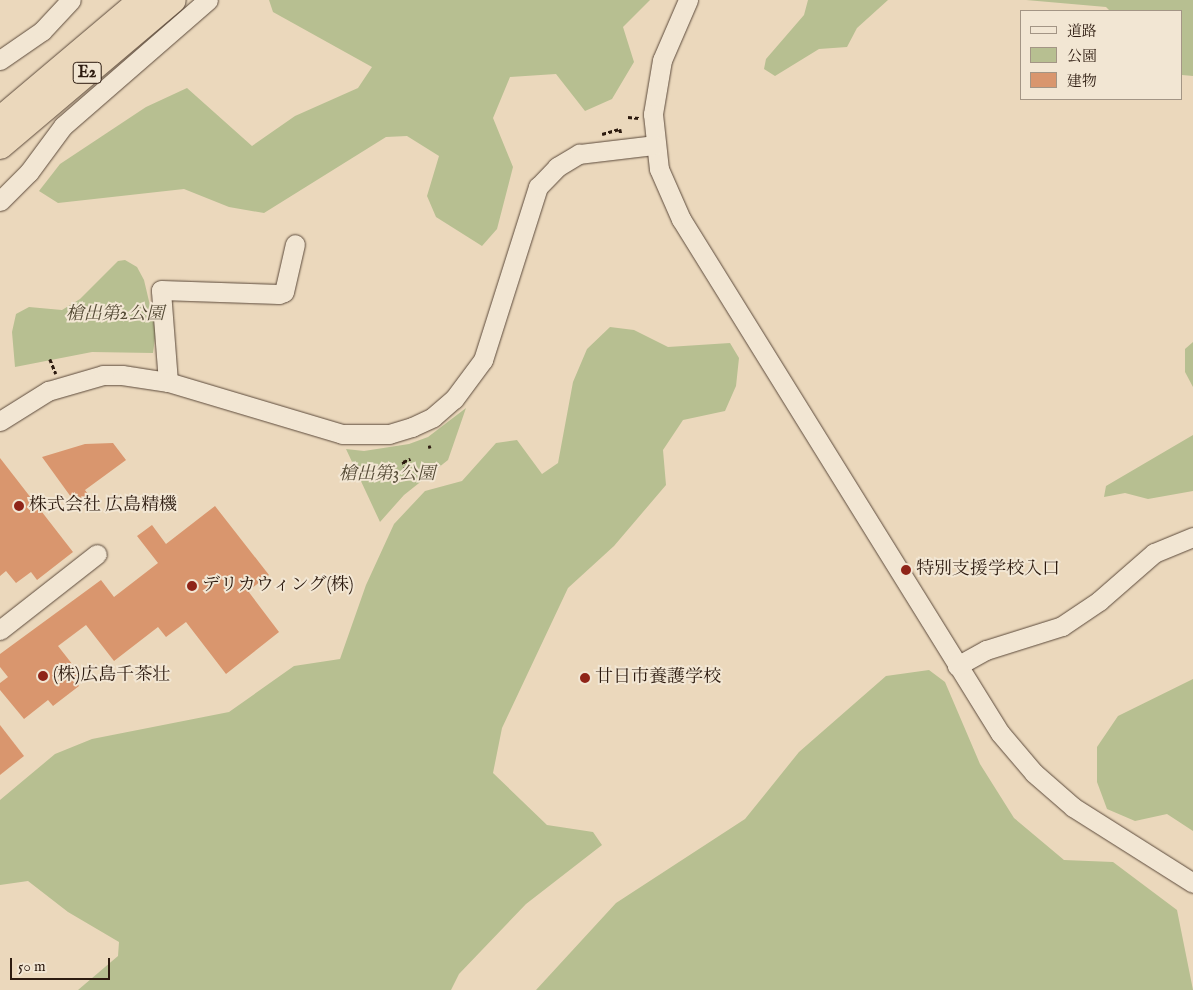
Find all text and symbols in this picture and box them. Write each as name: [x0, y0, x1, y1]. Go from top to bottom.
legend: [1020, 10, 1183, 100]
text: 道路: [1067, 22, 1097, 41]
text: 公園: [1067, 47, 1097, 66]
road number: E2: [72, 59, 102, 86]
text: 建物: [1067, 72, 1097, 91]
park label: 槍出第2公園: [66, 304, 164, 326]
park label: 槍出第3公園: [339, 464, 435, 486]
place label: 株式会社 広島精機: [29, 495, 177, 517]
marker: 株式会社 広島精機: [13, 500, 25, 512]
place label: 特別支援学校入口: [916, 559, 1060, 581]
marker: 特別支援学校入口: [900, 564, 912, 576]
place label: デリカウィング(株): [202, 575, 355, 597]
marker: デリカウィング(株): [186, 580, 198, 592]
place label: (株)広島千茶壮: [53, 665, 170, 687]
place label: 廿日市養護学校: [595, 667, 721, 689]
marker: (株)広島千茶壮: [37, 670, 49, 682]
marker: 廿日市養護学校: [579, 672, 591, 684]
scale bar: [12, 948, 112, 980]
text: 50 m: [18, 957, 46, 976]

